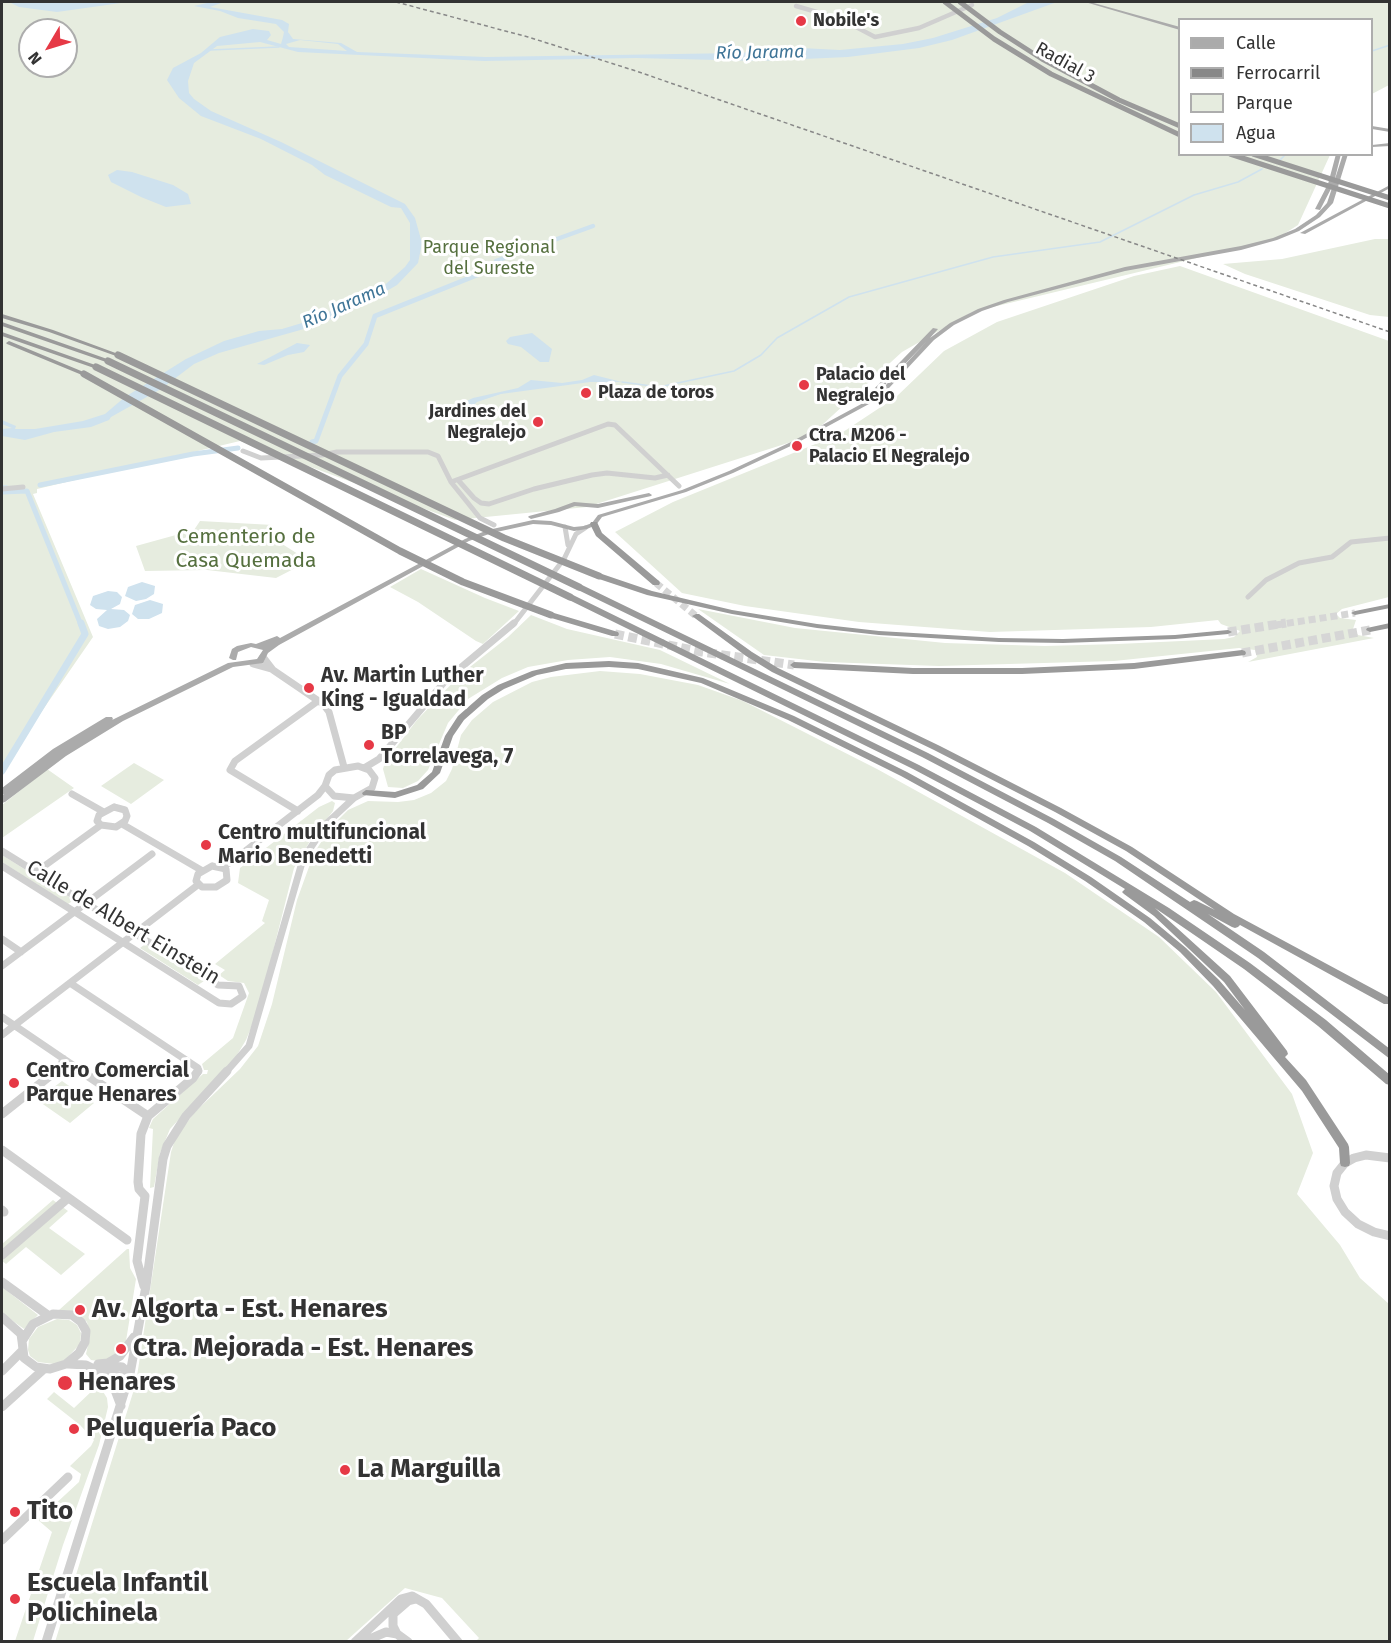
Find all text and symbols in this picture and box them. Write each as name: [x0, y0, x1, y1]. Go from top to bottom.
place label: Nobile's: [813, 10, 879, 32]
marker: Nobile's: [794, 14, 808, 28]
north arrow: [18, 18, 78, 78]
legend: [1178, 18, 1373, 156]
text: Calle: [1236, 32, 1276, 54]
street label: Radial 3: [1031, 38, 1099, 88]
water label: Río Jarama: [716, 41, 804, 65]
text: N: [24, 48, 46, 68]
text: Ferrocarril: [1236, 62, 1320, 84]
text: Parque: [1236, 92, 1293, 114]
text: Agua: [1236, 122, 1276, 144]
park label: Parque Regional del Sureste: [423, 237, 555, 280]
water label: Río Jarama: [299, 278, 389, 334]
place label: Palacio del Negralejo: [816, 364, 905, 406]
marker: Palacio del Negralejo: [797, 378, 811, 392]
place label: Plaza de toros: [598, 382, 714, 404]
marker: Plaza de toros: [579, 386, 593, 400]
place label: Jardines del Negralejo: [429, 401, 526, 444]
marker: Jardines del Negralejo: [531, 415, 545, 429]
place label: Ctra. M206 - Palacio El Negralejo: [809, 425, 970, 468]
marker: Ctra. M206 - Palacio El Negralejo: [790, 439, 804, 453]
park label: Cementerio de Casa Quemada: [176, 524, 316, 574]
place label: Av. Martin Luther King - Igualdad: [321, 663, 484, 713]
marker: Av. Martin Luther King - Igualdad: [302, 681, 316, 695]
place label: BP Torrelavega, 7: [381, 720, 513, 770]
marker: BP Torrelavega, 7: [362, 738, 376, 752]
place label: Centro multifuncional Mario Benedetti: [218, 820, 426, 870]
marker: Centro multifuncional Mario Benedetti: [199, 838, 213, 852]
street label: Calle de Albert Einstein: [22, 855, 224, 991]
place label: Centro Comercial Parque Henares: [26, 1058, 189, 1108]
marker: Centro Comercial Parque Henares: [7, 1076, 21, 1090]
place label: Av. Algorta - Est. Henares: [92, 1294, 388, 1326]
marker: Av. Algorta - Est. Henares: [73, 1303, 87, 1317]
place label: Ctra. Mejorada - Est. Henares: [133, 1333, 473, 1365]
marker: Ctra. Mejorada - Est. Henares: [114, 1342, 128, 1356]
place label: Henares: [78, 1367, 175, 1399]
marker: Henares: [56, 1374, 74, 1392]
place label: Peluquería Paco: [86, 1413, 276, 1445]
marker: Peluquería Paco: [67, 1422, 81, 1436]
place label: La Marguilla: [357, 1454, 501, 1486]
marker: La Marguilla: [338, 1463, 352, 1477]
place label: Tito: [27, 1496, 73, 1528]
marker: Tito: [8, 1505, 22, 1519]
place label: Escuela Infantil Polichinela: [27, 1568, 208, 1630]
marker: Escuela Infantil Polichinela: [8, 1592, 22, 1606]

